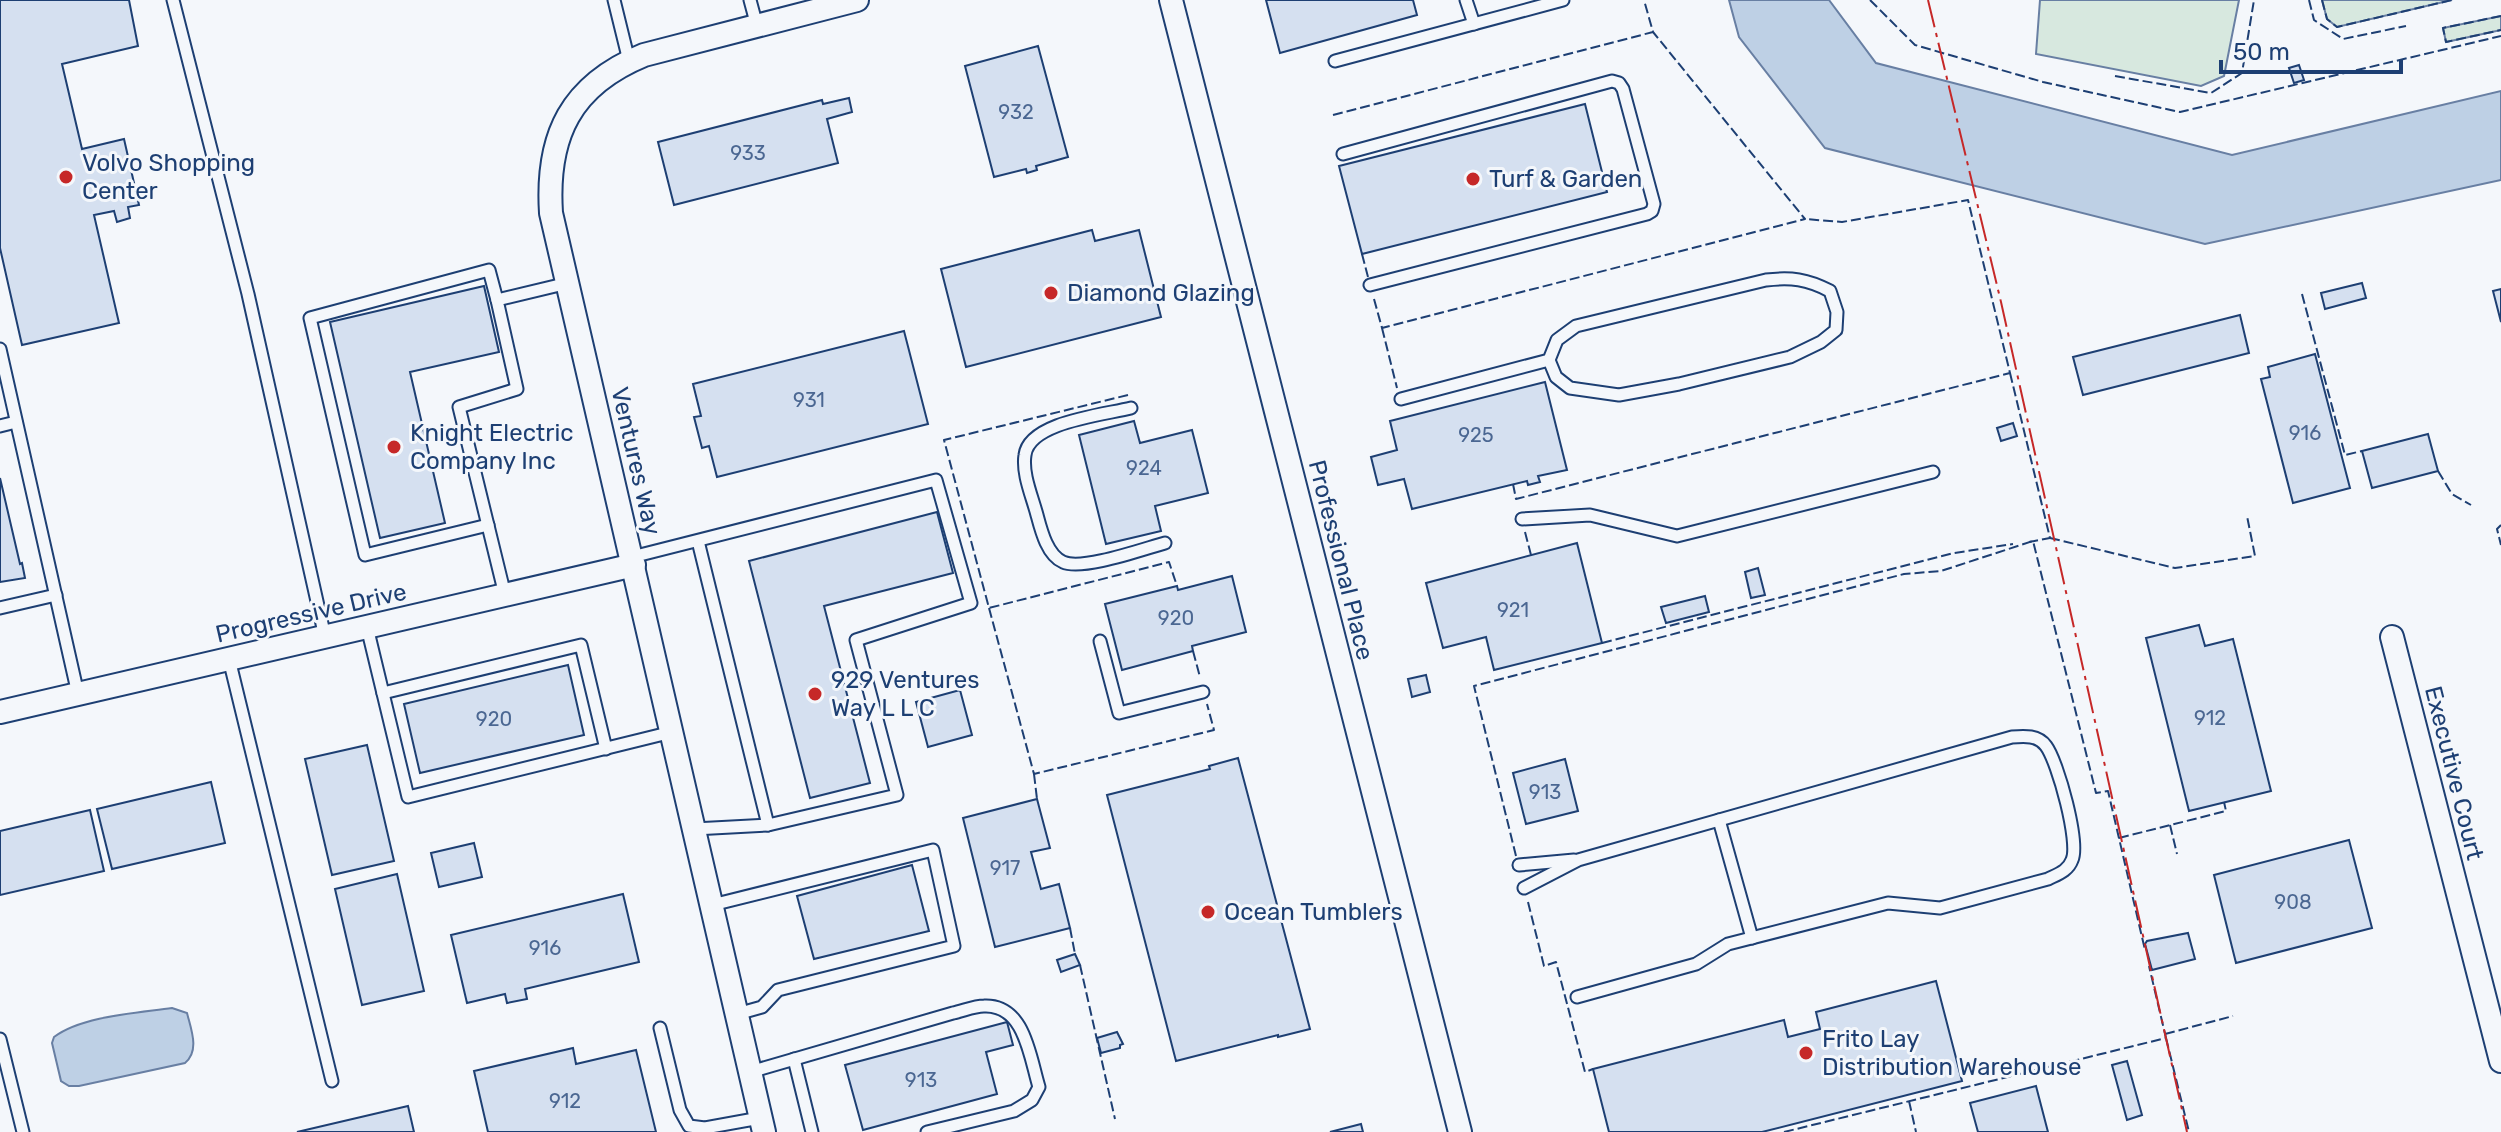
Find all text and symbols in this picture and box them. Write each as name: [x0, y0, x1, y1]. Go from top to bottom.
scale bar: [2221, 24, 2401, 74]
text: 50 m: [2233, 38, 2290, 66]
house number: 932: [998, 100, 1034, 124]
house number: 933: [730, 141, 766, 165]
place label: Volvo Shopping Center: [82, 149, 255, 205]
place label: Turf & Garden: [1489, 165, 1642, 193]
marker: Volvo Shopping Center: [57, 168, 75, 186]
marker: Turf & Garden: [1464, 170, 1482, 188]
place label: Diamond Glazing: [1067, 279, 1255, 307]
marker: Diamond Glazing: [1042, 284, 1060, 302]
street label: Ventures Way: [605, 384, 667, 538]
house number: 931: [793, 388, 825, 412]
place label: Knight Electric Company Inc: [410, 419, 573, 475]
house number: 916: [2289, 421, 2321, 445]
house number: 925: [1458, 423, 1494, 447]
marker: Knight Electric Company Inc: [385, 438, 403, 456]
house number: 924: [1126, 456, 1162, 480]
street label: Professional Place: [1303, 457, 1379, 663]
street label: Progressive Drive: [213, 577, 409, 649]
house number: 921: [1497, 598, 1529, 622]
house number: 920: [1158, 606, 1194, 630]
place label: 929 Ventures Way L L C: [831, 666, 979, 722]
street label: Executive Court: [2419, 683, 2489, 863]
marker: 929 Ventures Way L L C: [806, 685, 824, 703]
house number: 912: [2194, 706, 2226, 730]
house number: 920: [476, 707, 512, 731]
house number: 913: [1529, 780, 1561, 804]
house number: 917: [990, 856, 1020, 880]
house number: 908: [2274, 890, 2312, 914]
place label: Ocean Tumblers: [1224, 898, 1403, 926]
marker: Ocean Tumblers: [1199, 903, 1217, 921]
house number: 916: [529, 936, 561, 960]
place label: Frito Lay Distribution Warehouse: [1822, 1025, 2081, 1081]
marker: Frito Lay Distribution Warehouse: [1797, 1044, 1815, 1062]
house number: 913: [905, 1068, 937, 1092]
house number: 912: [549, 1089, 581, 1113]

